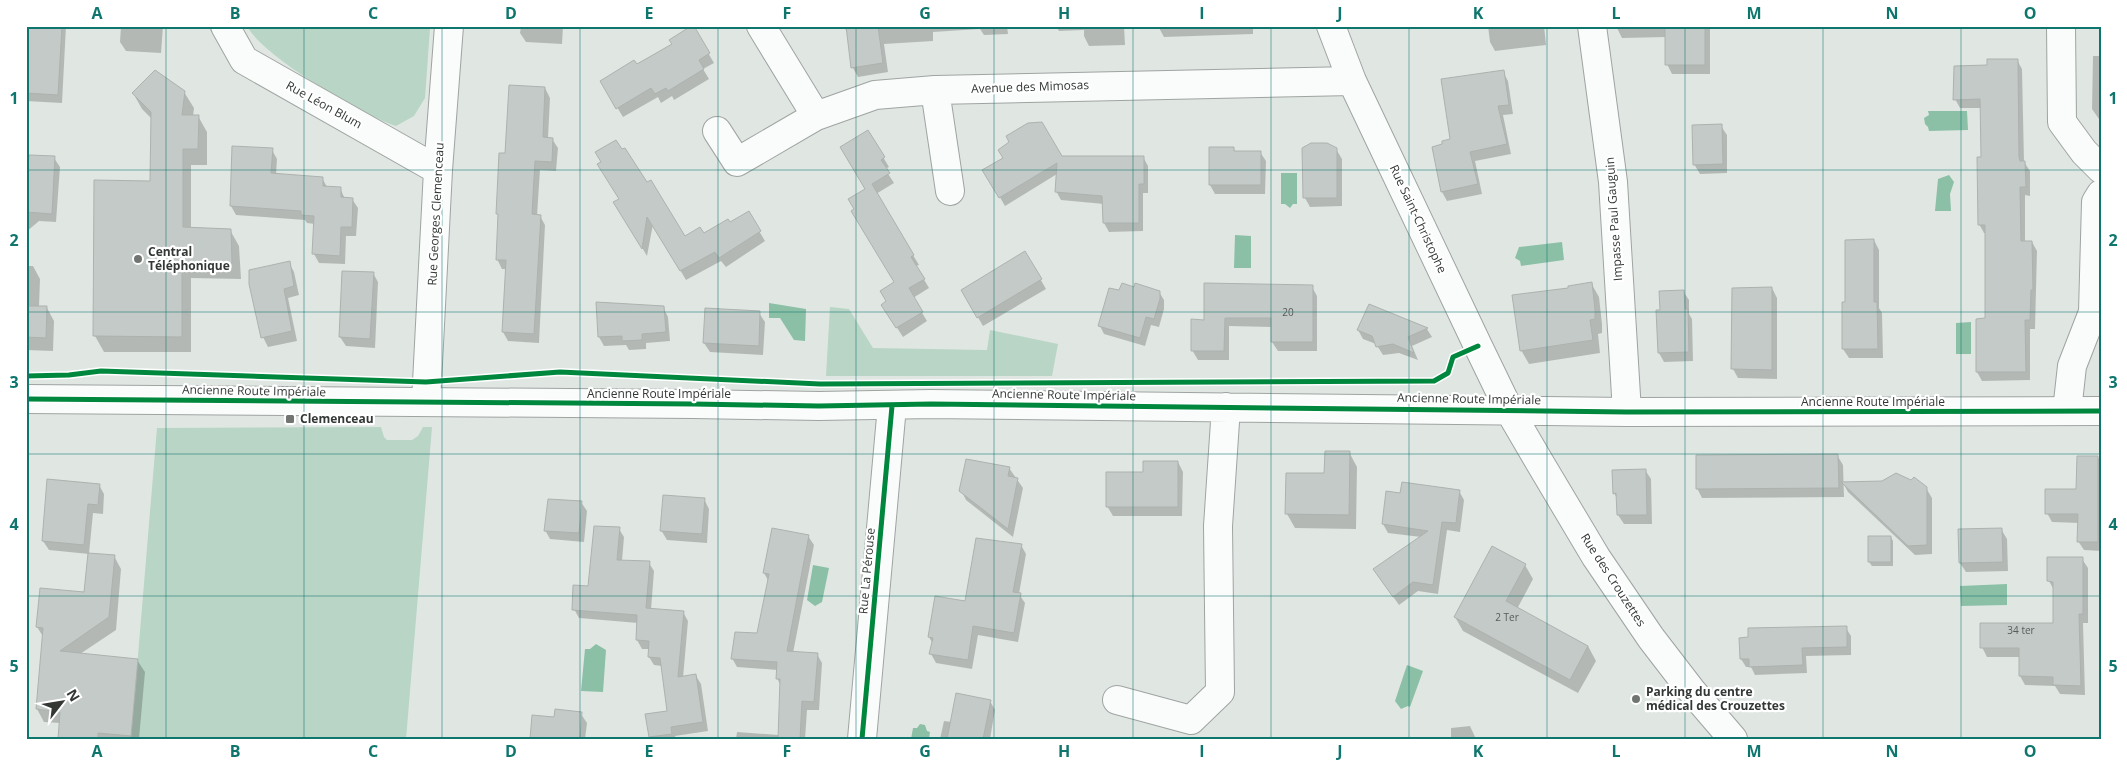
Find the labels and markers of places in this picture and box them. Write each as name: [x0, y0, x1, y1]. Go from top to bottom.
place label: Central Téléphonique: [148, 243, 230, 274]
marker: Central Téléphonique: [132, 253, 144, 265]
place label: Clemenceau: [300, 410, 374, 427]
marker: Clemenceau: [284, 413, 296, 425]
place label: Parking du centre médical des Crouzettes: [1646, 683, 1785, 714]
marker: Parking du centre médical des Crouzettes: [1630, 693, 1642, 705]

